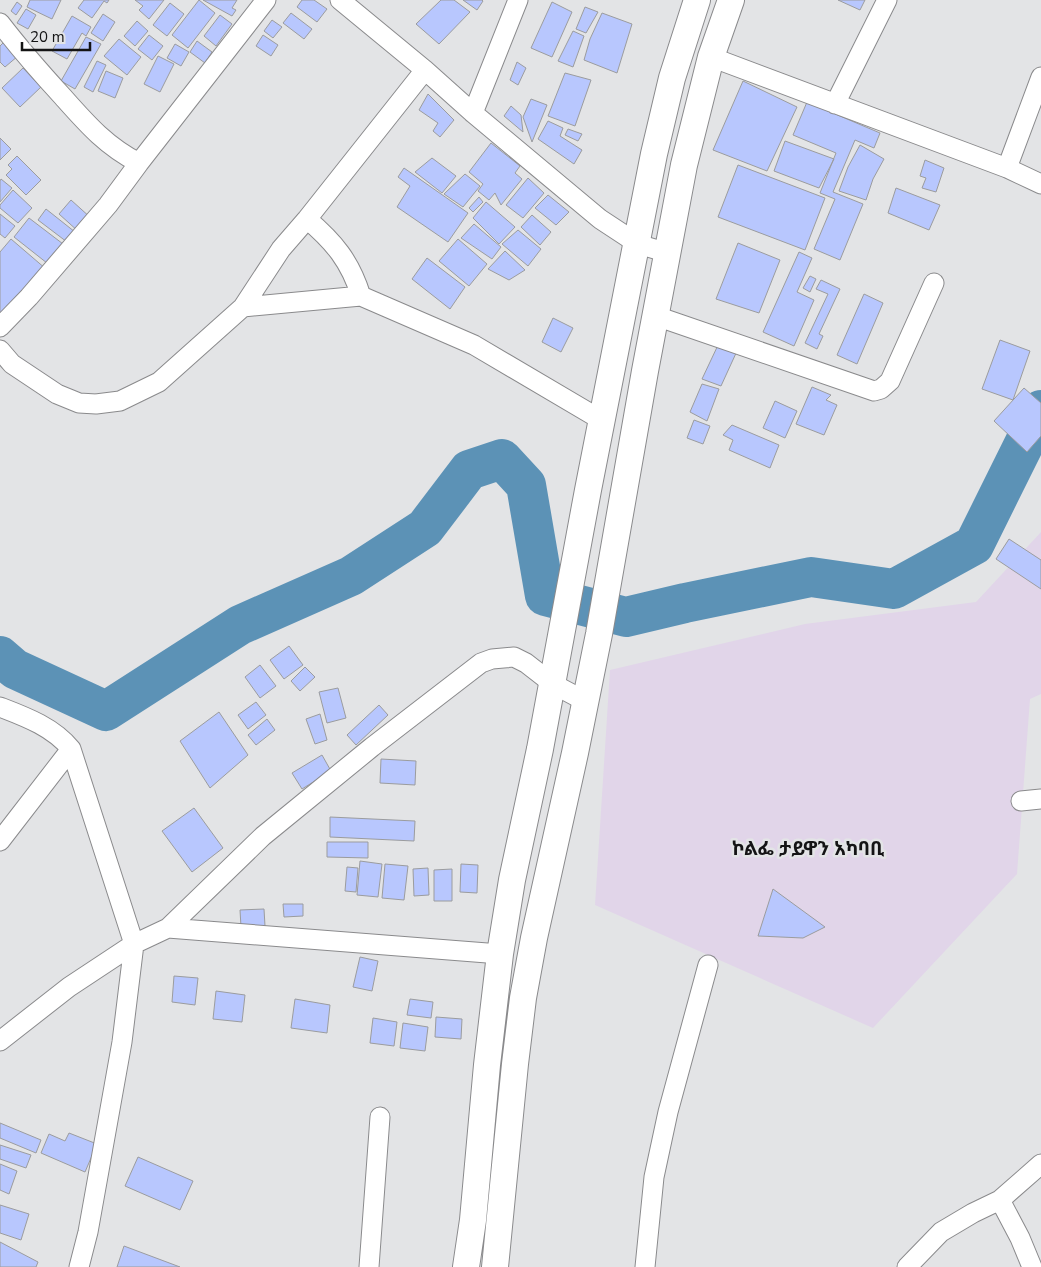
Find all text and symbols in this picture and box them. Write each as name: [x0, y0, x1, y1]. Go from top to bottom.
scale bar: [22, 20, 90, 52]
text: 20 m: [30, 27, 65, 47]
district label: ኮልፌ ታይዋን አካባቢ: [732, 836, 885, 862]

